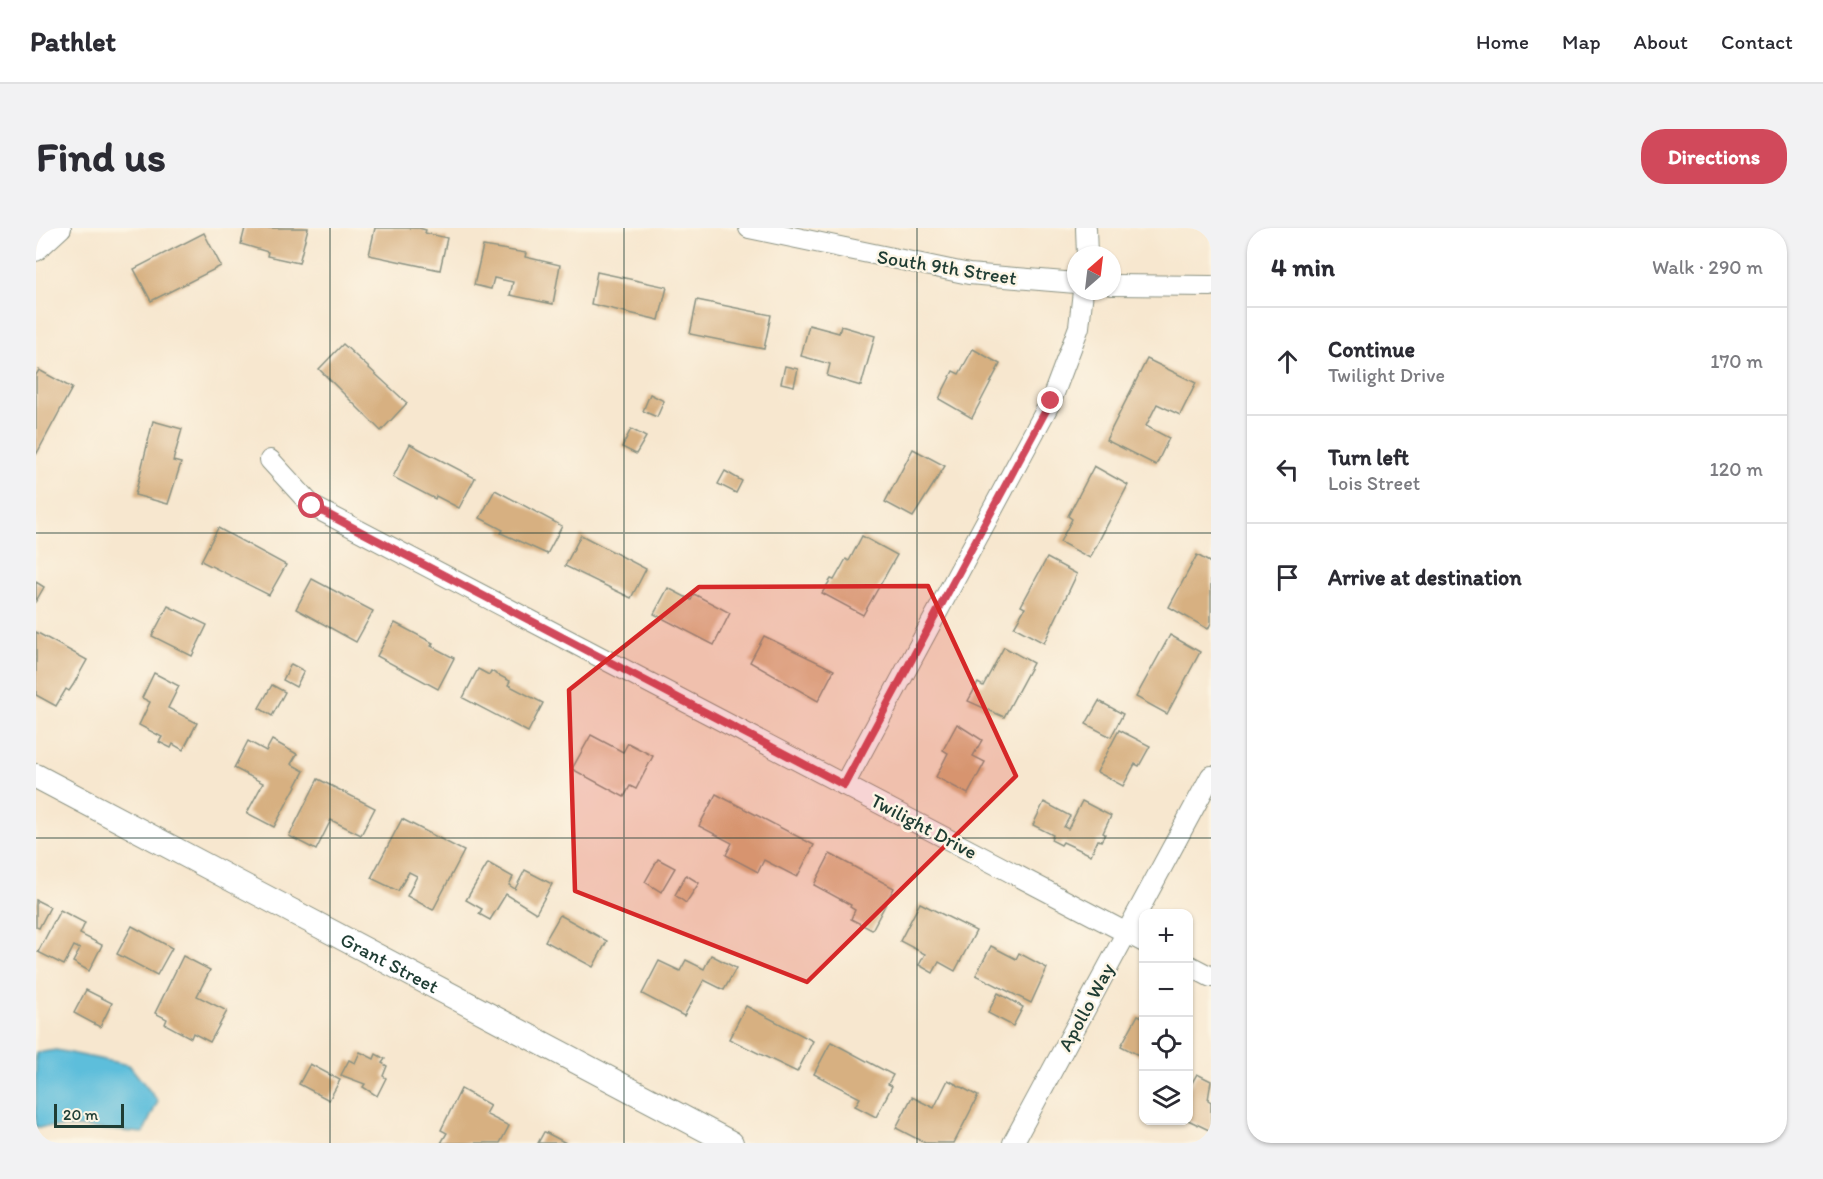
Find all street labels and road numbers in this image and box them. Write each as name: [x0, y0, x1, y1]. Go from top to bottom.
street label: South 9th Street: [875, 244, 1019, 290]
street label: Twilight Drive: [867, 788, 981, 864]
street label: Grant Street: [336, 927, 443, 999]
street label: Apollo Way: [1053, 958, 1120, 1055]

